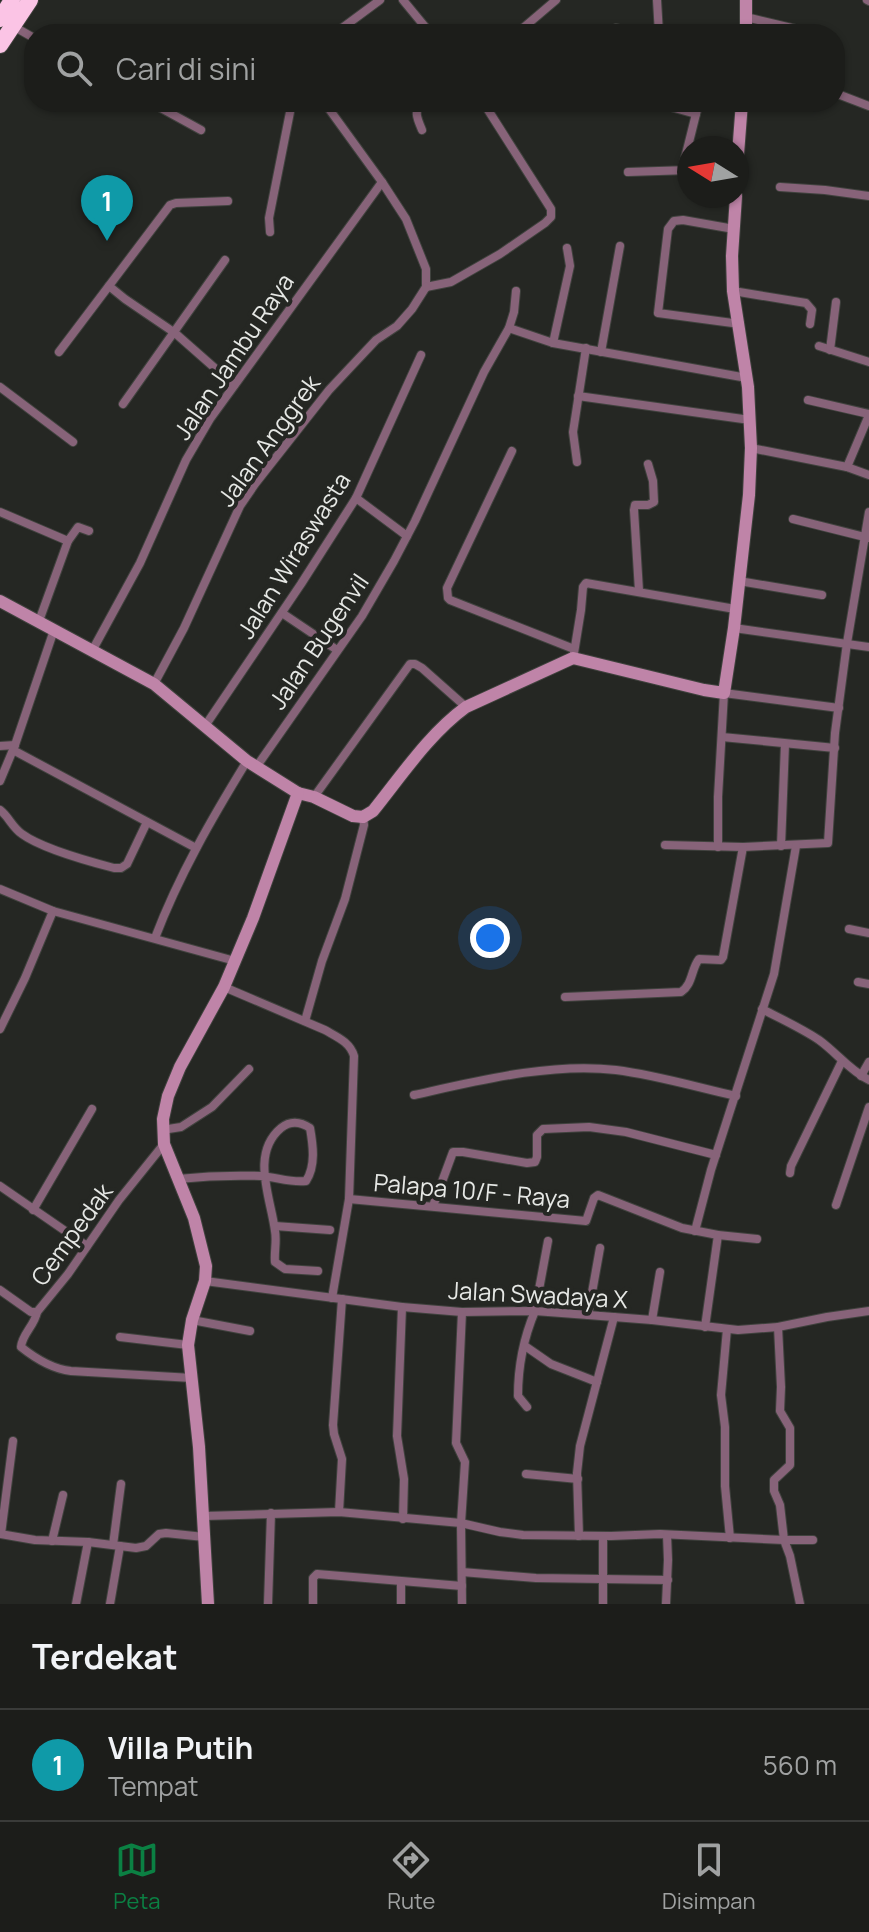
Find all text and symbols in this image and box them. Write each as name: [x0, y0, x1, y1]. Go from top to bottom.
search box: [24, 24, 845, 112]
icon: search: [52, 46, 96, 90]
text: Cari di sini: [116, 48, 256, 89]
north arrow: [677, 136, 749, 208]
pin: 1: [81, 175, 133, 241]
street label: Jalan Jambu Raya: [165, 266, 301, 446]
street label: Jalan Anggrek: [209, 367, 327, 512]
street label: Jalan Wiraswasta: [229, 466, 357, 644]
street label: Jalan Bugenvil: [260, 567, 376, 715]
your location: [470, 918, 510, 958]
street label: Palapa 10/F - Raya: [372, 1165, 572, 1215]
street label: Cempedak: [23, 1175, 120, 1292]
street label: Jalan Swadaya X: [447, 1273, 629, 1315]
text: Terdekat: [32, 1633, 178, 1679]
text: Villa Putih: [108, 1727, 253, 1768]
text: 1: [52, 1747, 64, 1783]
text: 560 m: [763, 1747, 837, 1783]
text: Tempat: [108, 1768, 199, 1804]
tab: Peta: [113, 1838, 160, 1916]
tab: Rute: [387, 1838, 435, 1916]
tab: Disimpan: [662, 1838, 756, 1916]

